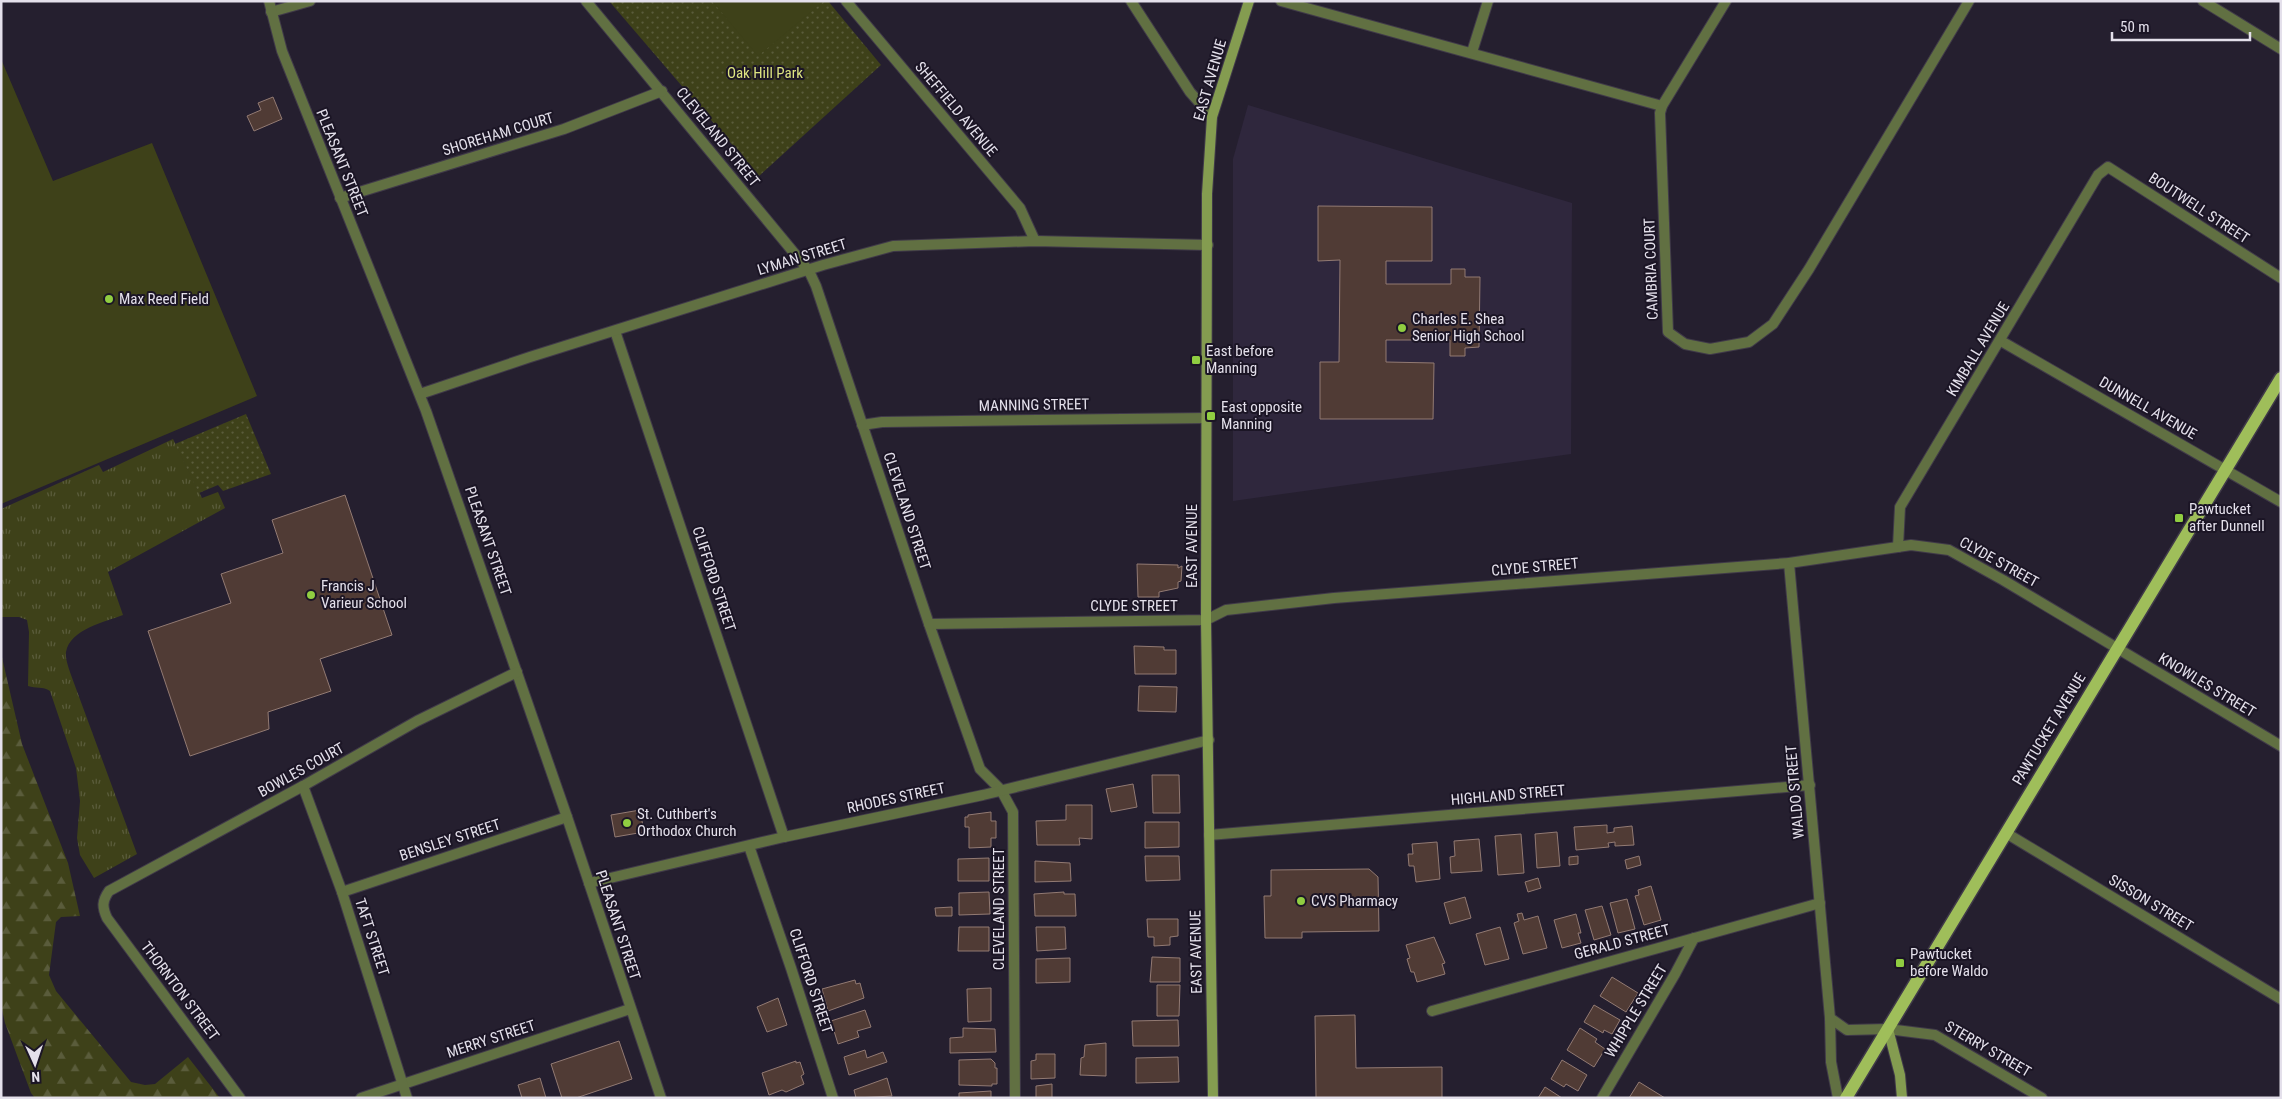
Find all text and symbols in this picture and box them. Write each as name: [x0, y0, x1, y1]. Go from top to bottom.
scale bar: [2112, 10, 2250, 42]
text: 50 m: [2120, 18, 2150, 36]
street label: EAST AVENUE: [1190, 37, 1230, 123]
street label: SHEFFIELD AVENUE: [911, 58, 1001, 160]
park label: Oak Hill Park: [727, 64, 803, 82]
street label: CLEVELAND STREET: [672, 84, 764, 190]
street label: PLEASANT STREET: [312, 107, 372, 220]
street label: SHOREHAM COURT: [440, 108, 556, 159]
street label: BOUTWELL STREET: [2145, 169, 2253, 247]
street label: CAMBRIA COURT: [1640, 218, 1662, 320]
street label: LYMAN STREET: [755, 235, 849, 279]
place label: Max Reed Field: [119, 290, 209, 308]
marker: Max Reed Field: [103, 293, 115, 305]
street label: KIMBALL AVENUE: [1943, 299, 2013, 399]
place label: Charles E. Shea Senior High School: [1412, 310, 1524, 345]
marker: Charles E. Shea Senior High School: [1396, 322, 1408, 334]
place label: East before Manning: [1206, 342, 1274, 377]
marker: East before Manning: [1190, 354, 1202, 366]
street label: DUNNELL AVENUE: [2096, 373, 2200, 443]
street label: MANNING STREET: [979, 395, 1090, 415]
place label: East opposite Manning: [1221, 398, 1302, 433]
marker: East opposite Manning: [1205, 410, 1217, 422]
street label: CLEVELAND STREET: [879, 450, 935, 572]
street label: PLEASANT STREET: [461, 484, 515, 598]
place label: Pawtucket after Dunnell: [2189, 500, 2265, 535]
street label: EAST AVENUE: [1183, 504, 1201, 588]
marker: Pawtucket after Dunnell: [2173, 512, 2185, 524]
street label: CLIFFORD STREET: [689, 524, 739, 634]
street label: CLYDE STREET: [1956, 533, 2042, 591]
street label: CLYDE STREET: [1491, 554, 1580, 580]
place label: Francis J Varieur School: [321, 577, 407, 612]
marker: Francis J Varieur School: [305, 589, 317, 601]
street label: CLYDE STREET: [1090, 597, 1178, 615]
street label: KNOWLES STREET: [2155, 649, 2259, 721]
street label: PAWTUCKET AVENUE: [2008, 670, 2090, 788]
street label: BOWLES COURT: [255, 739, 347, 801]
street label: WALDO STREET: [1782, 744, 1808, 840]
street label: RHODES STREET: [845, 779, 947, 817]
street label: HIGHLAND STREET: [1450, 781, 1566, 809]
place label: St. Cuthbert's Orthodox Church: [637, 805, 737, 840]
street label: BENSLEY STREET: [397, 815, 503, 865]
marker: St. Cuthbert's Orthodox Church: [621, 817, 633, 829]
street label: CLEVELAND STREET: [990, 848, 1008, 970]
street label: PLEASANT STREET: [592, 868, 644, 982]
street label: SISSON STREET: [2106, 871, 2197, 935]
place label: CVS Pharmacy: [1311, 892, 1398, 910]
marker: CVS Pharmacy: [1295, 895, 1307, 907]
street label: TAFT STREET: [351, 896, 393, 978]
street label: EAST AVENUE: [1186, 910, 1206, 994]
street label: GERALD STREET: [1572, 921, 1672, 963]
street label: CLIFFORD STREET: [786, 926, 836, 1036]
street label: THORNTON STREET: [137, 938, 223, 1044]
place label: Pawtucket before Waldo: [1910, 945, 1988, 980]
marker: Pawtucket before Waldo: [1894, 957, 1906, 969]
street label: WHIPPLE STREET: [1601, 961, 1671, 1061]
street label: MERRY STREET: [444, 1016, 538, 1062]
street label: STERRY STREET: [1942, 1017, 2034, 1081]
north arrow: [10, 1039, 60, 1089]
text: N: [31, 1069, 40, 1085]

